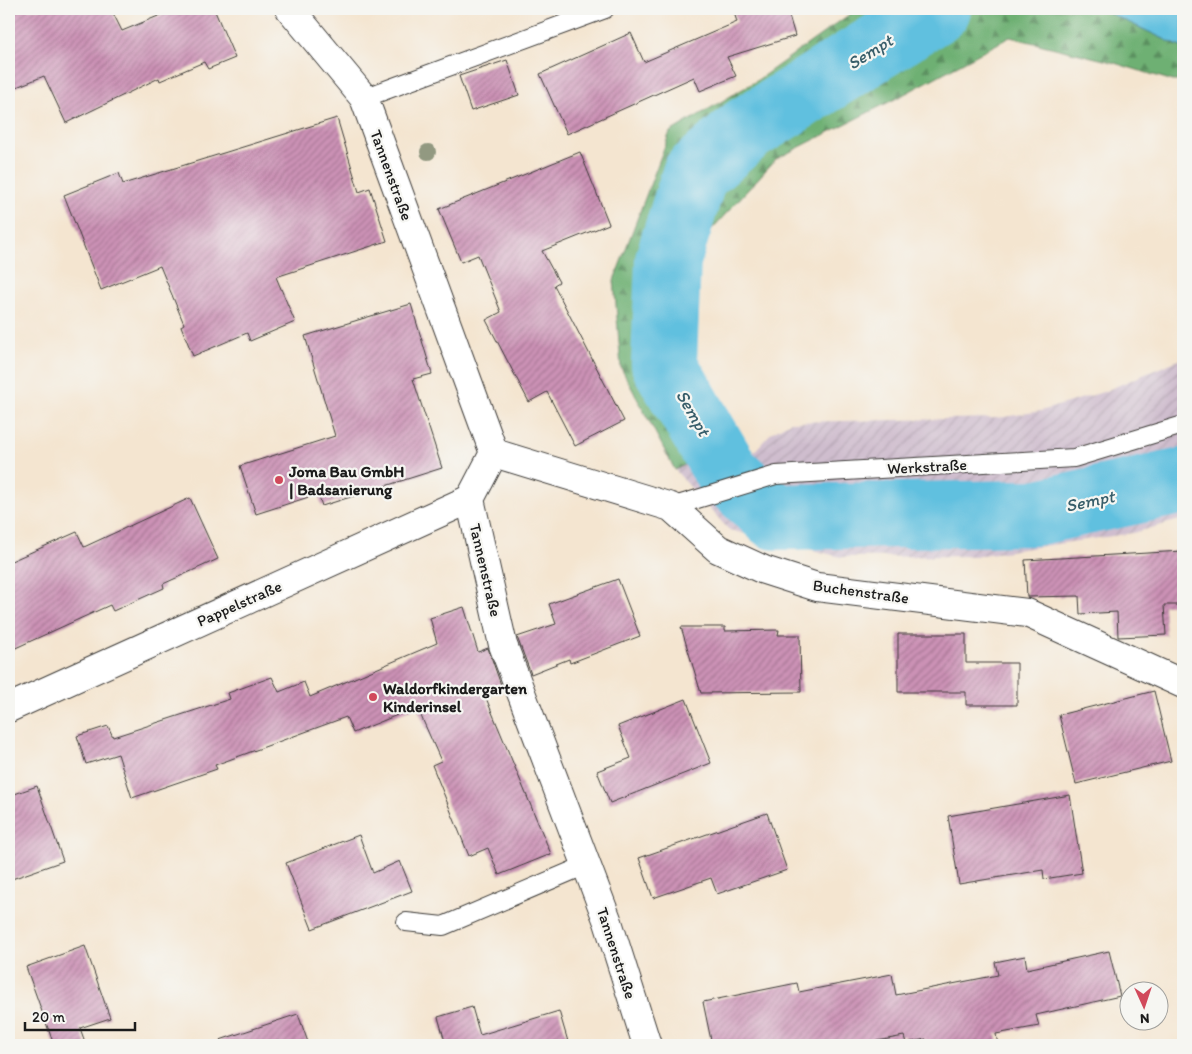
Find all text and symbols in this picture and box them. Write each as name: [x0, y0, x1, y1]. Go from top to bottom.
water label: Sempt: [843, 28, 899, 74]
street label: Tannenstraße: [366, 127, 417, 223]
water label: Sempt: [671, 386, 716, 442]
street label: Werkstraße: [887, 455, 968, 478]
place label: Joma Bau GmbH | Badsanierung: [288, 462, 404, 500]
marker: Joma Bau GmbH | Badsanierung: [273, 474, 285, 486]
water label: Sempt: [1064, 485, 1119, 517]
street label: Tannenstraße: [466, 522, 505, 619]
street label: Buchenstraße: [812, 575, 910, 608]
street label: Pappelstraße: [194, 576, 284, 631]
place label: Waldorfkindergarten Kinderinsel: [383, 679, 528, 716]
marker: Waldorfkindergarten Kinderinsel: [367, 691, 379, 703]
street label: Tannenstraße: [593, 905, 640, 1001]
north arrow: [1120, 982, 1170, 1032]
scale bar: [25, 999, 135, 1031]
text: 20 m: [32, 1008, 66, 1026]
text: N: [1139, 1010, 1150, 1027]

